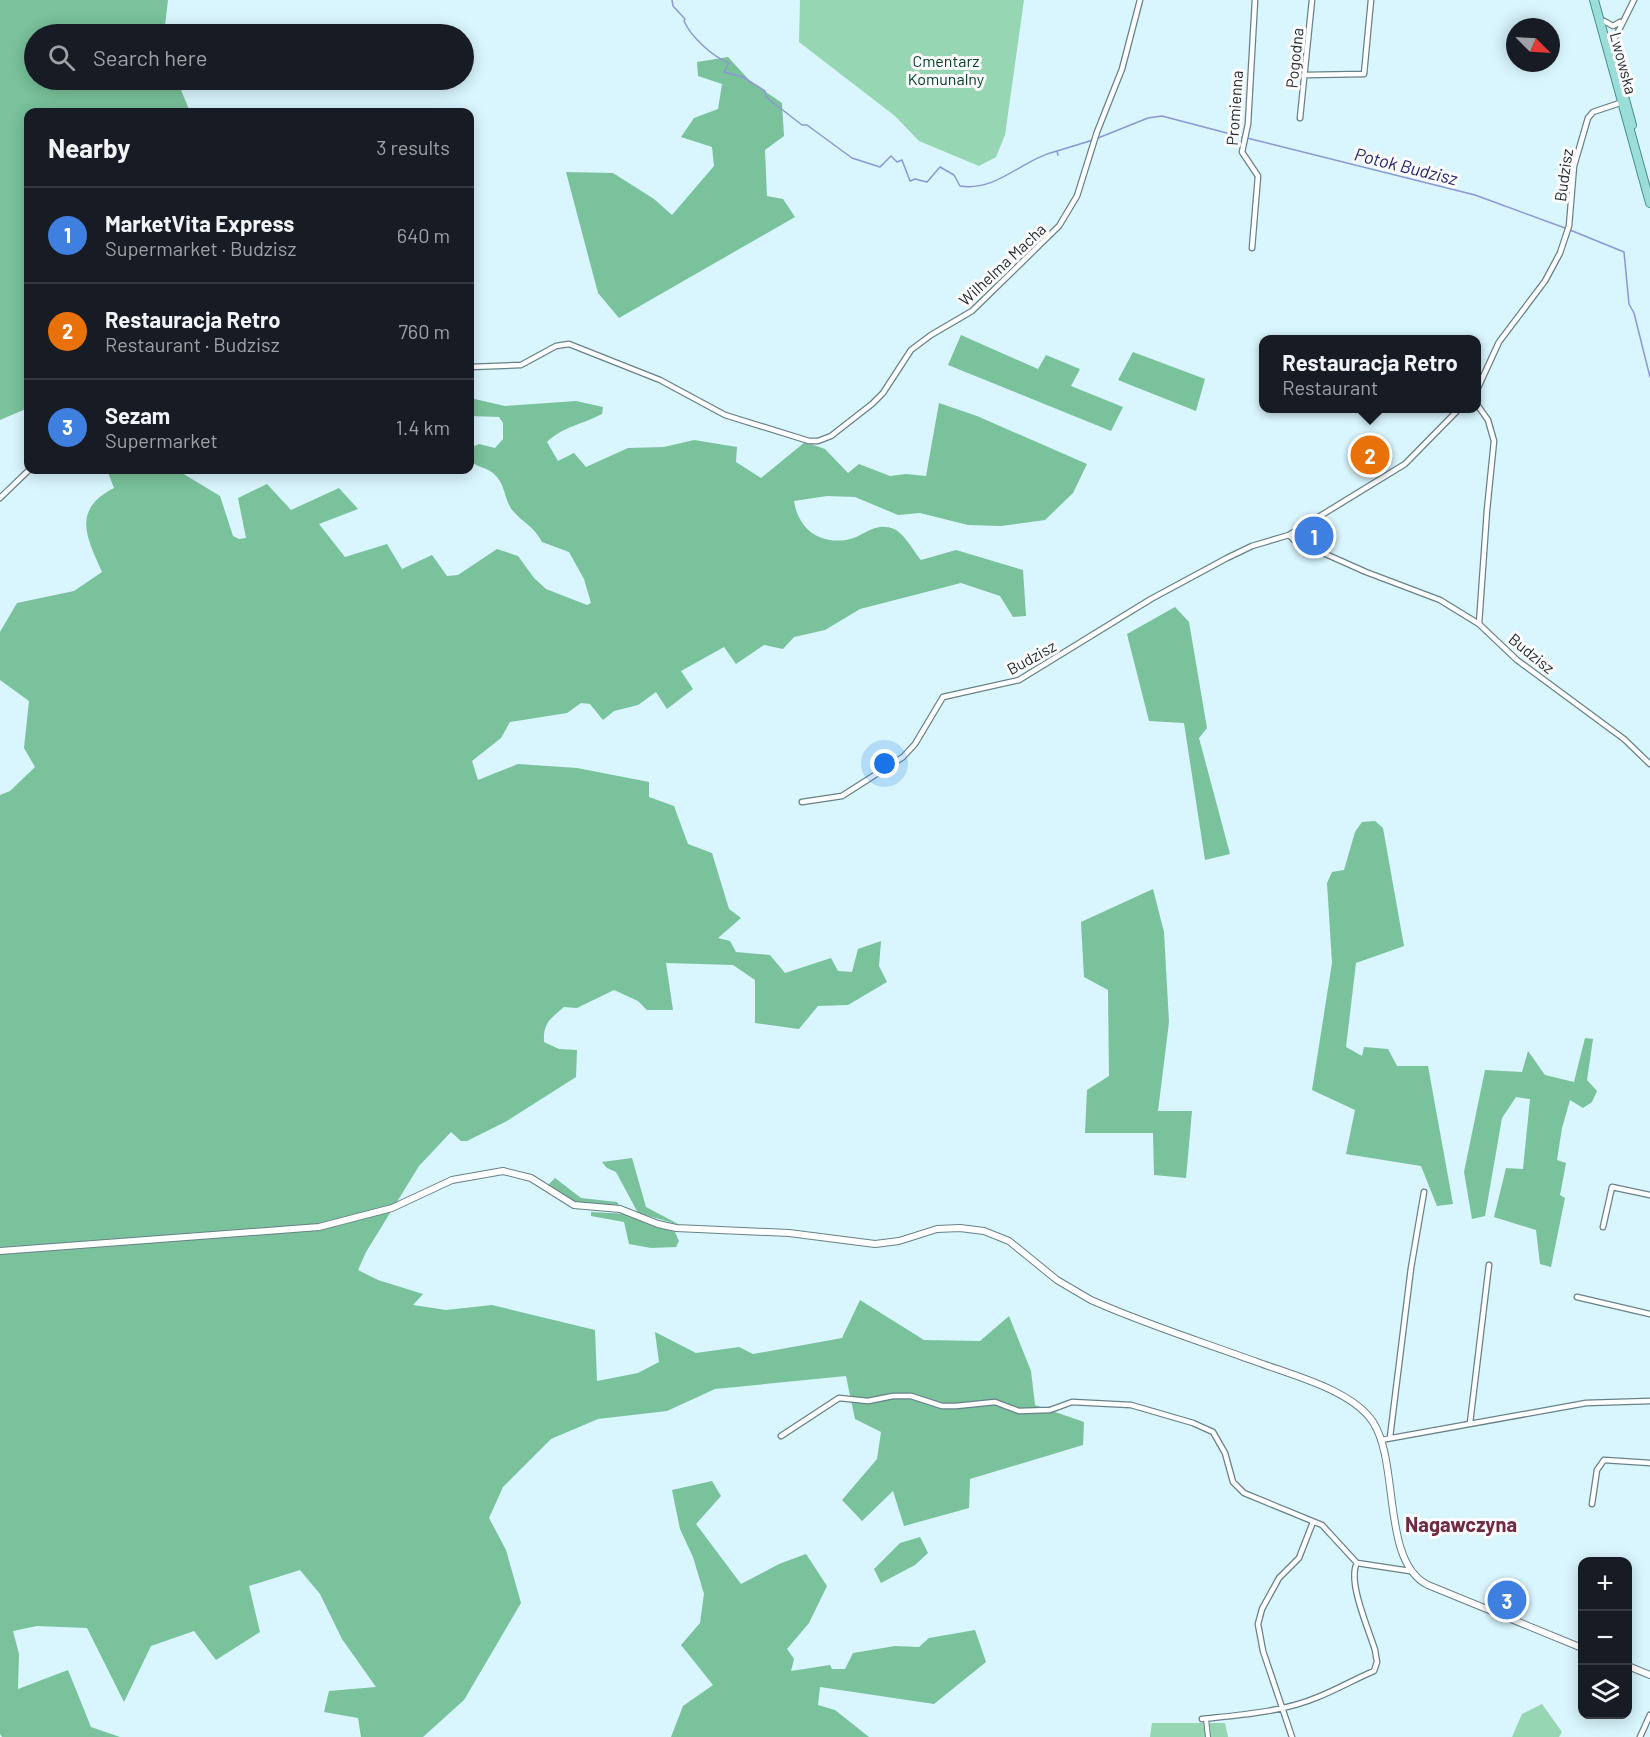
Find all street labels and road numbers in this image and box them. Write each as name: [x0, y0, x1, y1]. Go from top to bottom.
street label: Pogodna: [1281, 27, 1307, 89]
street label: Lwowska: [1607, 30, 1641, 96]
street label: Promienna: [1222, 70, 1246, 146]
street label: Budzisz: [1550, 147, 1576, 203]
street label: Wilhelma Macha: [955, 219, 1049, 309]
street label: Budzisz: [1505, 629, 1559, 677]
street label: Budzisz: [1003, 636, 1059, 678]

